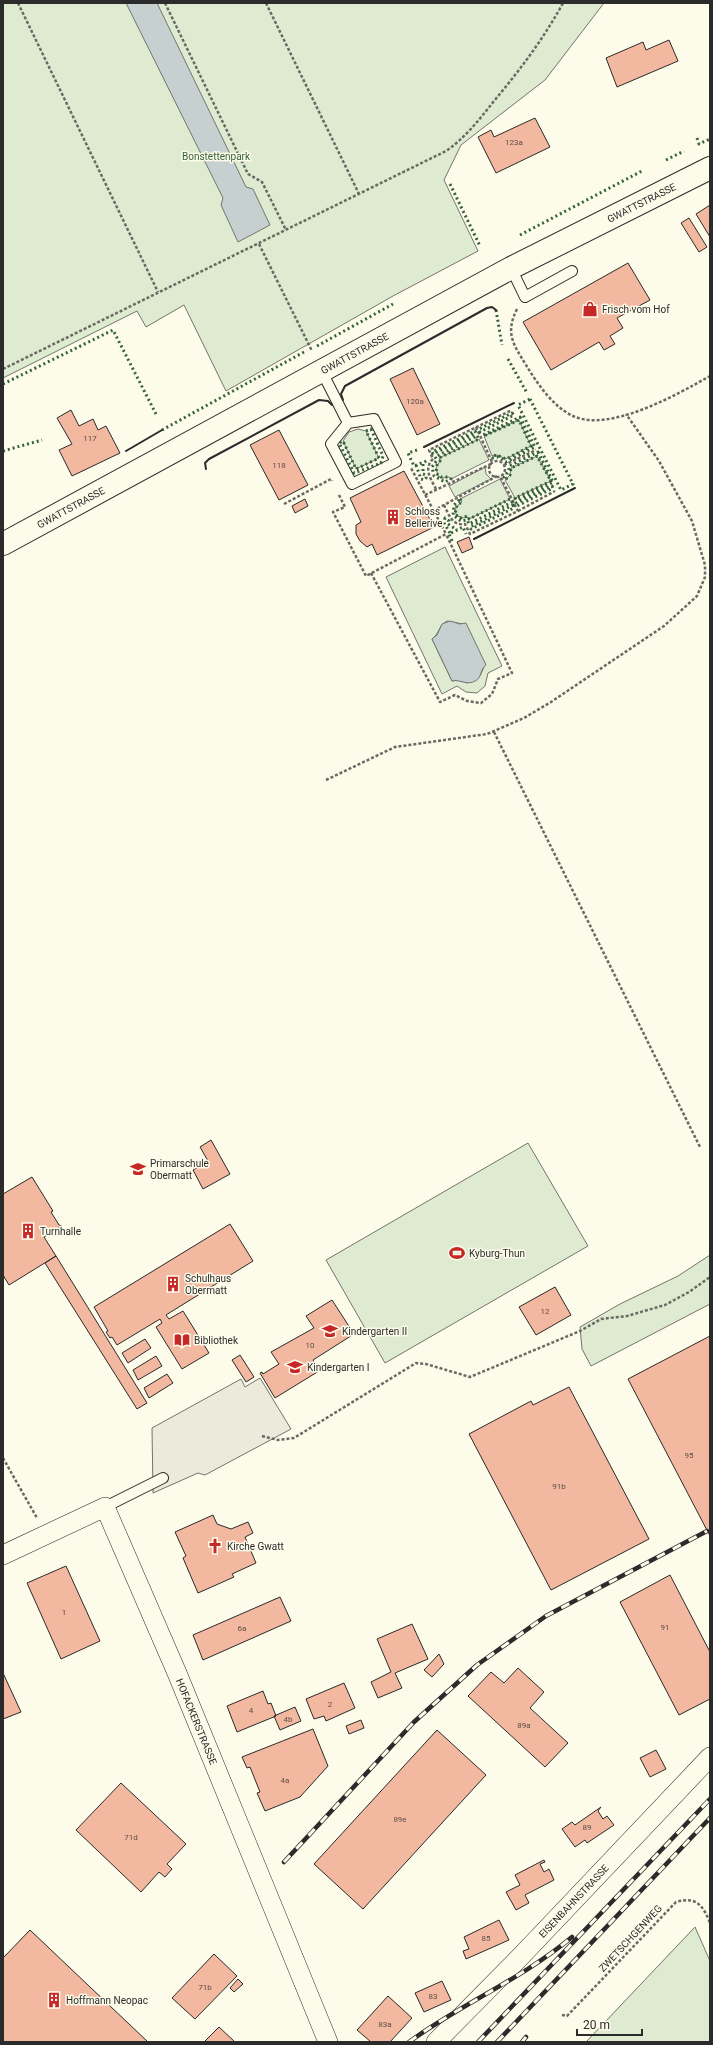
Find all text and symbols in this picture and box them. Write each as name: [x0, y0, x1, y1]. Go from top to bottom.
house number: 123a: [505, 138, 523, 147]
park label: Bonstettenpark: [182, 151, 251, 162]
street label: GWATTSTRASSE: [605, 181, 678, 225]
shop icon: Frisch vom Hof: [581, 300, 599, 318]
place label: Frisch vom Hof: [602, 304, 670, 315]
street label: GWATTSTRASSE: [319, 330, 391, 376]
house number: 120a: [406, 397, 424, 406]
house number: 117: [83, 434, 97, 443]
house number: 118: [272, 461, 286, 470]
street label: GWATTSTRASSE: [35, 485, 107, 531]
place label: Schloss Bellerive: [405, 506, 443, 529]
building icon: Schloss Bellerive: [384, 508, 402, 526]
place label: Primarschule Obermatt: [150, 1158, 209, 1181]
school or university icon: Primarschule Obermatt: [129, 1160, 147, 1178]
building icon: Turnhalle: [19, 1222, 37, 1240]
place label: Turnhalle: [40, 1226, 81, 1237]
sports icon: Kyburg-Thun: [448, 1244, 466, 1262]
place label: Kyburg-Thun: [469, 1248, 525, 1259]
place label: Schulhaus Obermatt: [185, 1273, 231, 1296]
building icon: Schulhaus Obermatt: [164, 1275, 182, 1293]
house number: 12: [541, 1307, 550, 1316]
school or university icon: Kindergarten II: [321, 1322, 339, 1340]
place label: Kindergarten II: [342, 1326, 407, 1337]
library icon: Bibliothek: [173, 1331, 191, 1349]
place label: Bibliothek: [194, 1335, 239, 1346]
house number: 10: [306, 1341, 315, 1350]
school or university icon: Kindergarten I: [286, 1358, 304, 1376]
place label: Kindergarten I: [307, 1362, 369, 1373]
house number: 95: [685, 1451, 694, 1460]
house number: 91b: [552, 1482, 566, 1491]
church icon: Kirche Gwatt: [206, 1537, 224, 1555]
place label: Kirche Gwatt: [227, 1541, 284, 1552]
house number: 1: [62, 1608, 66, 1617]
house number: 91: [661, 1623, 670, 1632]
house number: 6a: [238, 1624, 246, 1633]
street label: HOFACKERSTRASSE: [174, 1677, 219, 1767]
house number: 2: [328, 1700, 333, 1709]
house number: 4: [249, 1706, 254, 1715]
house number: 4b: [284, 1715, 293, 1724]
house number: 89a: [517, 1721, 531, 1730]
house number: 4a: [281, 1776, 289, 1785]
house number: 89e: [393, 1815, 407, 1824]
house number: 89: [583, 1823, 592, 1832]
house number: 71d: [124, 1833, 138, 1842]
street label: EISENBAHNSTRASSE: [537, 1862, 611, 1940]
street label: ZWETSCHGENWEG: [597, 1903, 664, 1974]
house number: 85: [482, 1934, 491, 1943]
house number: 71b: [198, 1983, 212, 1992]
building icon: Hoffmann Neopac: [45, 1991, 63, 2009]
house number: 83: [429, 1992, 438, 2001]
place label: Hoffmann Neopac: [66, 1995, 148, 2006]
scale bar: [577, 2011, 642, 2037]
text: 20 m: [583, 2018, 610, 2032]
house number: 83a: [378, 2020, 392, 2029]

